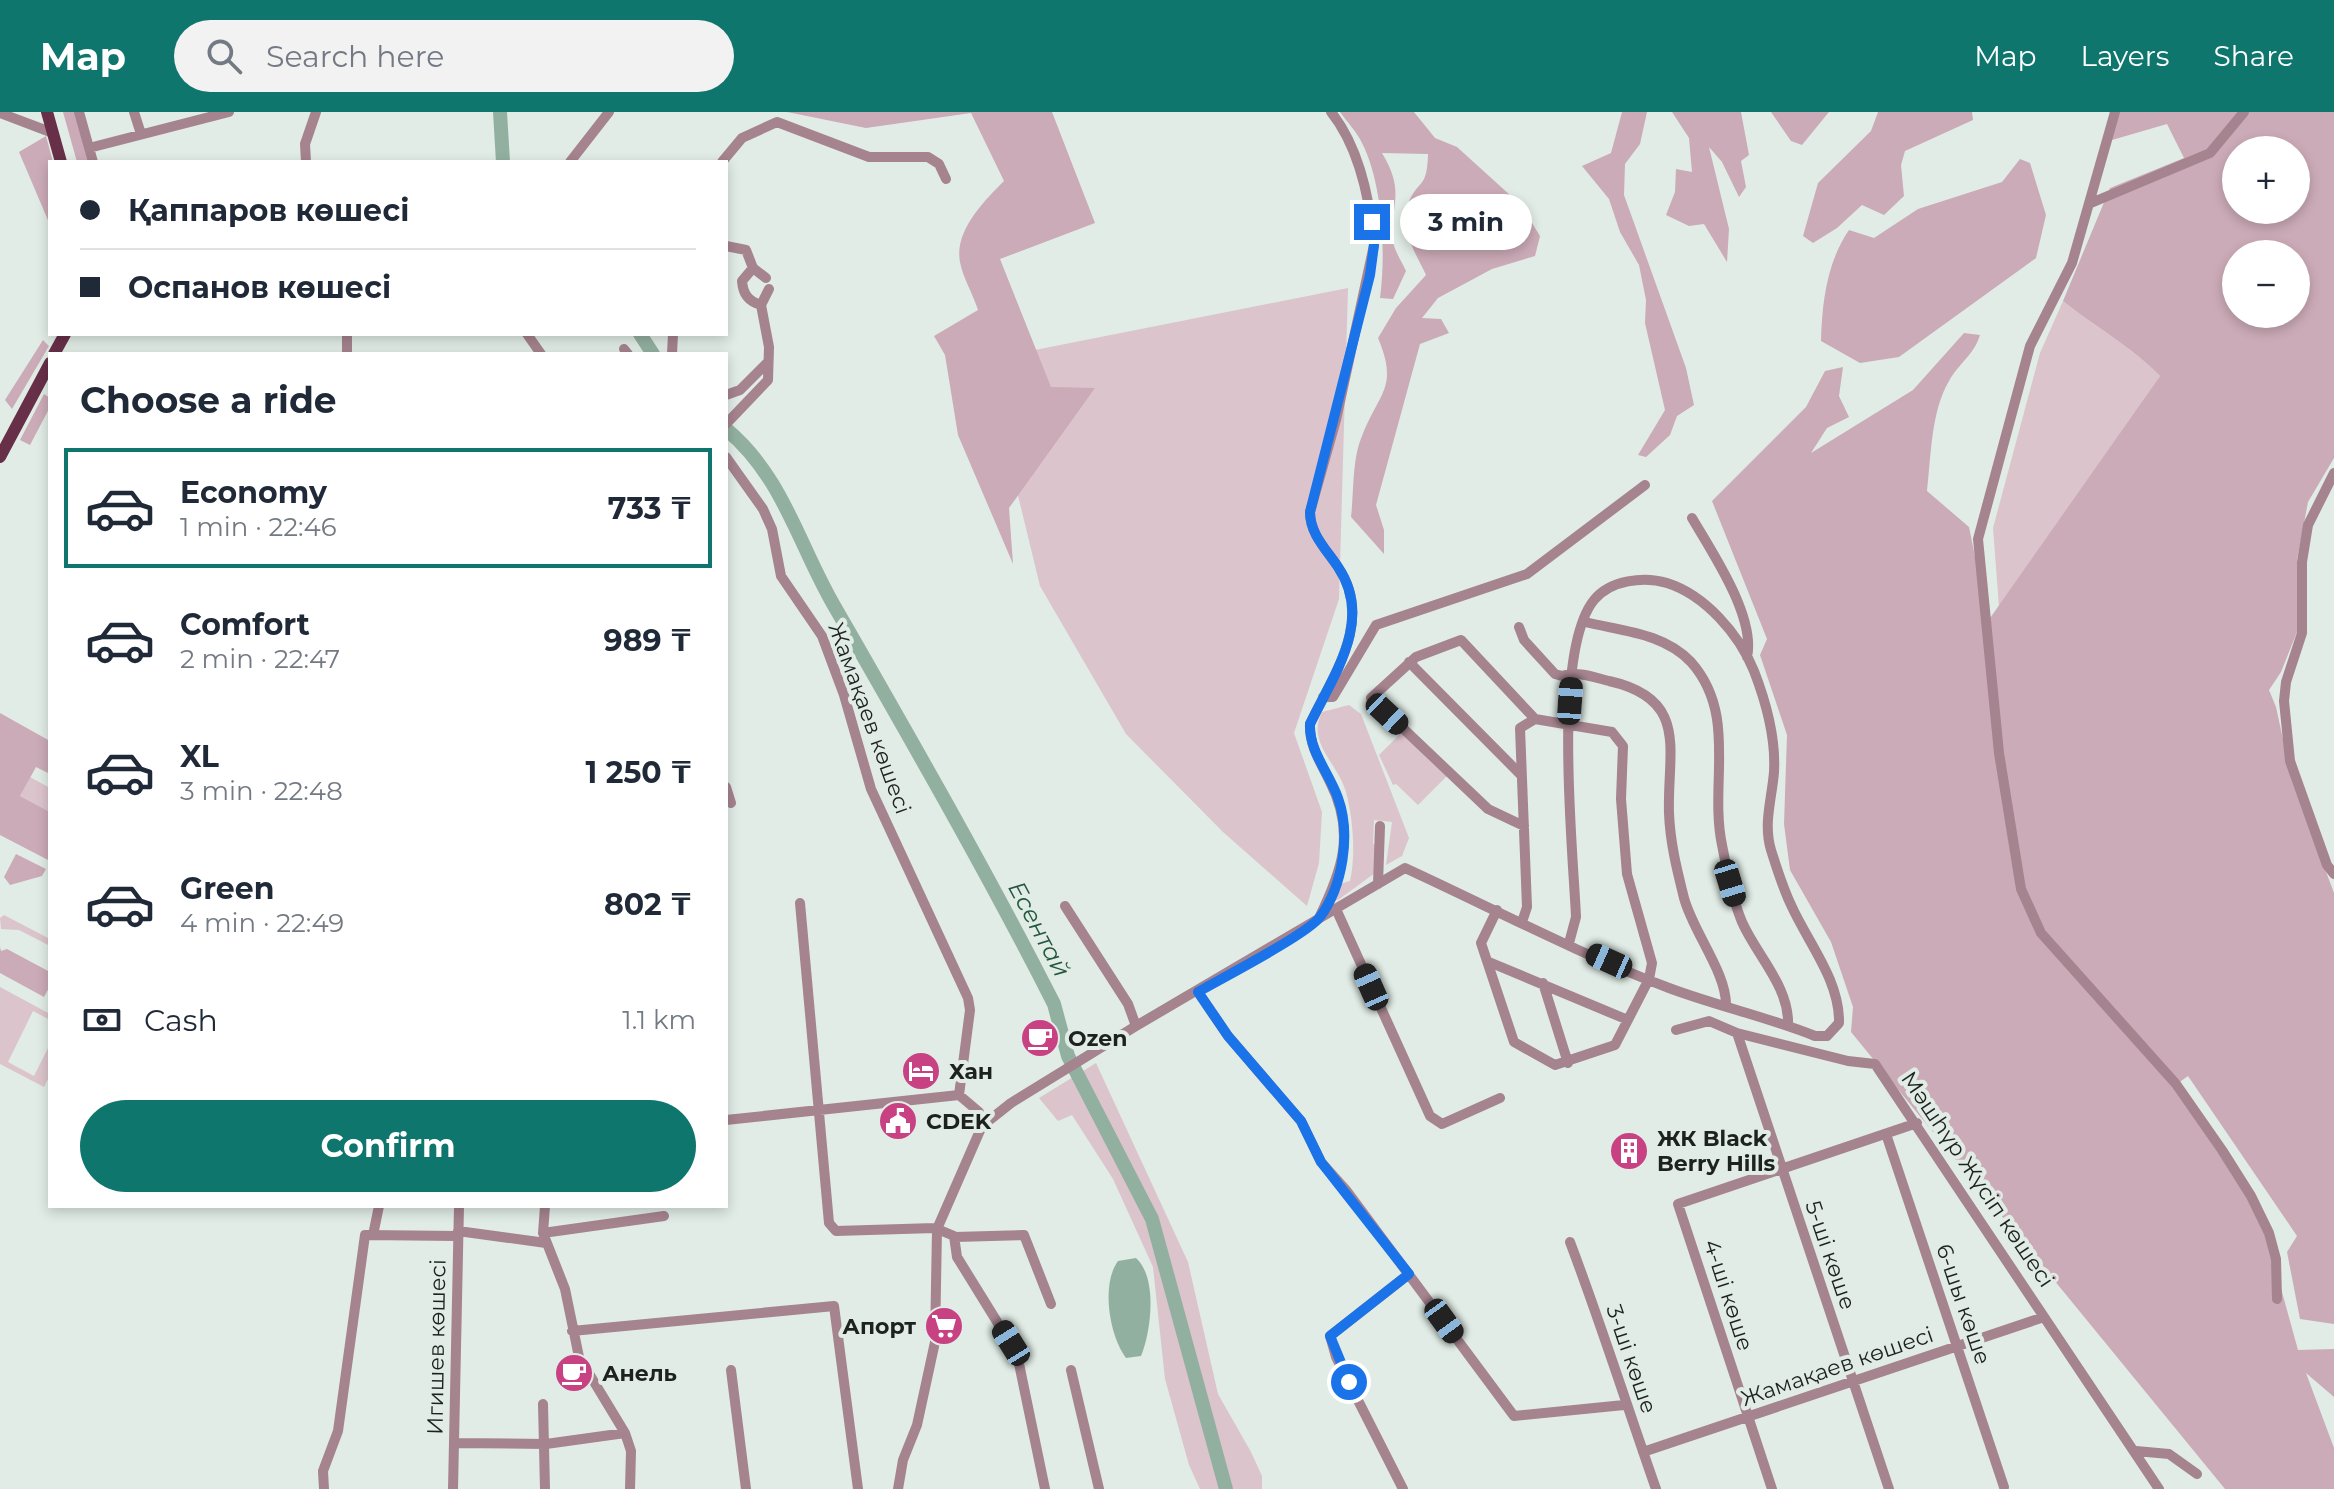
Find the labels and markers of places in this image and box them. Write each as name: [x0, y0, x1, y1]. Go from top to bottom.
cafe icon: Ozen: [1019, 1017, 1061, 1059]
place label: Ozen: [1068, 1025, 1127, 1052]
hotel icon: Хан: [900, 1050, 942, 1092]
place label: Хан: [949, 1058, 993, 1085]
public building icon: CDEK: [877, 1100, 919, 1142]
place label: CDEK: [926, 1108, 992, 1135]
place label: ЖК Black Berry Hills: [1657, 1125, 1776, 1177]
building icon: ЖК Black Berry Hills: [1608, 1130, 1650, 1172]
supermarket icon: Апорт: [923, 1305, 965, 1347]
place label: Апорт: [842, 1313, 916, 1340]
cafe icon: Анель: [553, 1352, 595, 1394]
place label: Анель: [602, 1360, 677, 1387]

